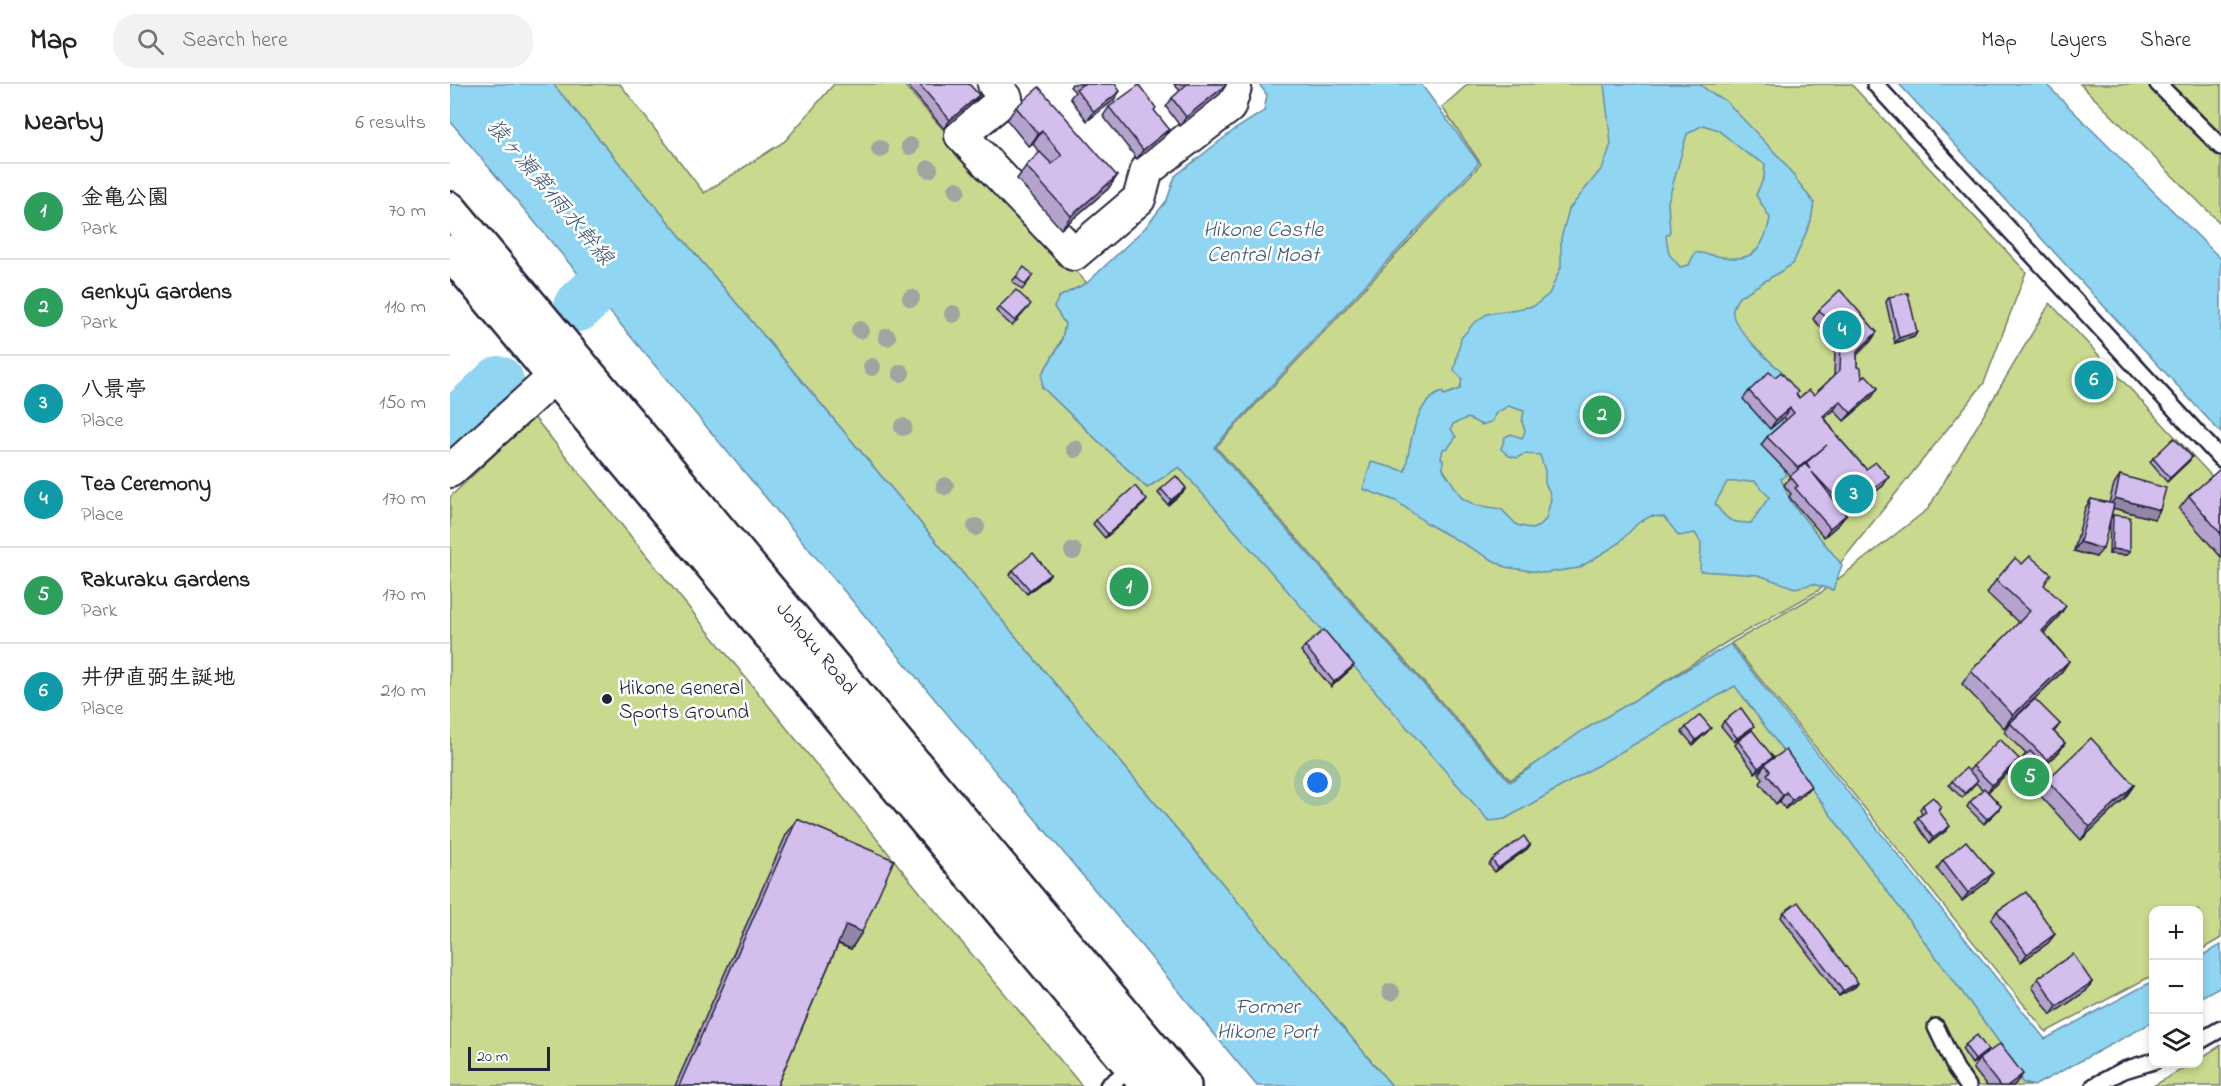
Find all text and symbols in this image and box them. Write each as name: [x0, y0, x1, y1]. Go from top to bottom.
search box: [113, 14, 533, 68]
text: Map: [30, 21, 77, 62]
icon: search: [134, 25, 167, 58]
text: Search here: [182, 25, 288, 57]
text: Map: [1981, 26, 2017, 56]
text: Layers: [2050, 26, 2107, 56]
text: Share: [2140, 26, 2191, 56]
text: Nearby: [24, 104, 103, 142]
text: 6 results: [355, 109, 426, 138]
water label: 猿ヶ瀬第1雨水幹線: [478, 113, 620, 274]
text: 金亀公園: [81, 183, 169, 215]
text: 1: [40, 197, 47, 226]
text: 70 m: [389, 197, 426, 226]
text: Park: [81, 215, 117, 244]
water label: Hikone Castle Central Moat: [1203, 215, 1324, 272]
text: Genkyū Gardens: [81, 277, 232, 309]
text: 2: [39, 293, 48, 322]
text: 110 m: [384, 293, 426, 322]
pin: 4: [1822, 308, 1862, 352]
text: Park: [81, 309, 117, 338]
pin: 6: [2074, 358, 2114, 402]
text: 八景亭: [81, 375, 147, 407]
text: 3: [39, 389, 48, 418]
text: 150 m: [379, 389, 426, 418]
pin: 2: [1582, 392, 1622, 438]
text: Place: [81, 407, 123, 436]
text: Tea Ceremony: [81, 469, 211, 501]
pin: 3: [1834, 472, 1874, 516]
text: 4: [39, 485, 48, 514]
text: 170 m: [382, 485, 426, 514]
text: Place: [81, 501, 123, 530]
pin: 1: [1110, 564, 1148, 610]
text: Rakuraku Gardens: [81, 565, 250, 597]
text: 5: [38, 581, 49, 610]
text: 170 m: [382, 581, 426, 610]
street label: Johoku Road: [768, 596, 863, 702]
text: Park: [81, 597, 117, 626]
text: 井伊直弼生誕地: [81, 663, 235, 695]
place label: Hikone General Sports Ground: [619, 674, 749, 728]
text: 6: [39, 677, 48, 706]
text: 210 m: [381, 677, 426, 706]
marker: Hikone General Sports Ground: [600, 692, 614, 706]
text: Place: [81, 695, 123, 724]
pin: 5: [2010, 754, 2050, 800]
your location: [1303, 768, 1332, 797]
map controls: [2149, 906, 2203, 1068]
button: +: [2149, 906, 2203, 960]
button: −: [2149, 960, 2203, 1014]
water label: Former Hikone Port: [1216, 992, 1320, 1049]
button: layers: [2149, 1014, 2203, 1068]
scale bar: [468, 1044, 550, 1072]
text: 20 m: [477, 1045, 508, 1069]

